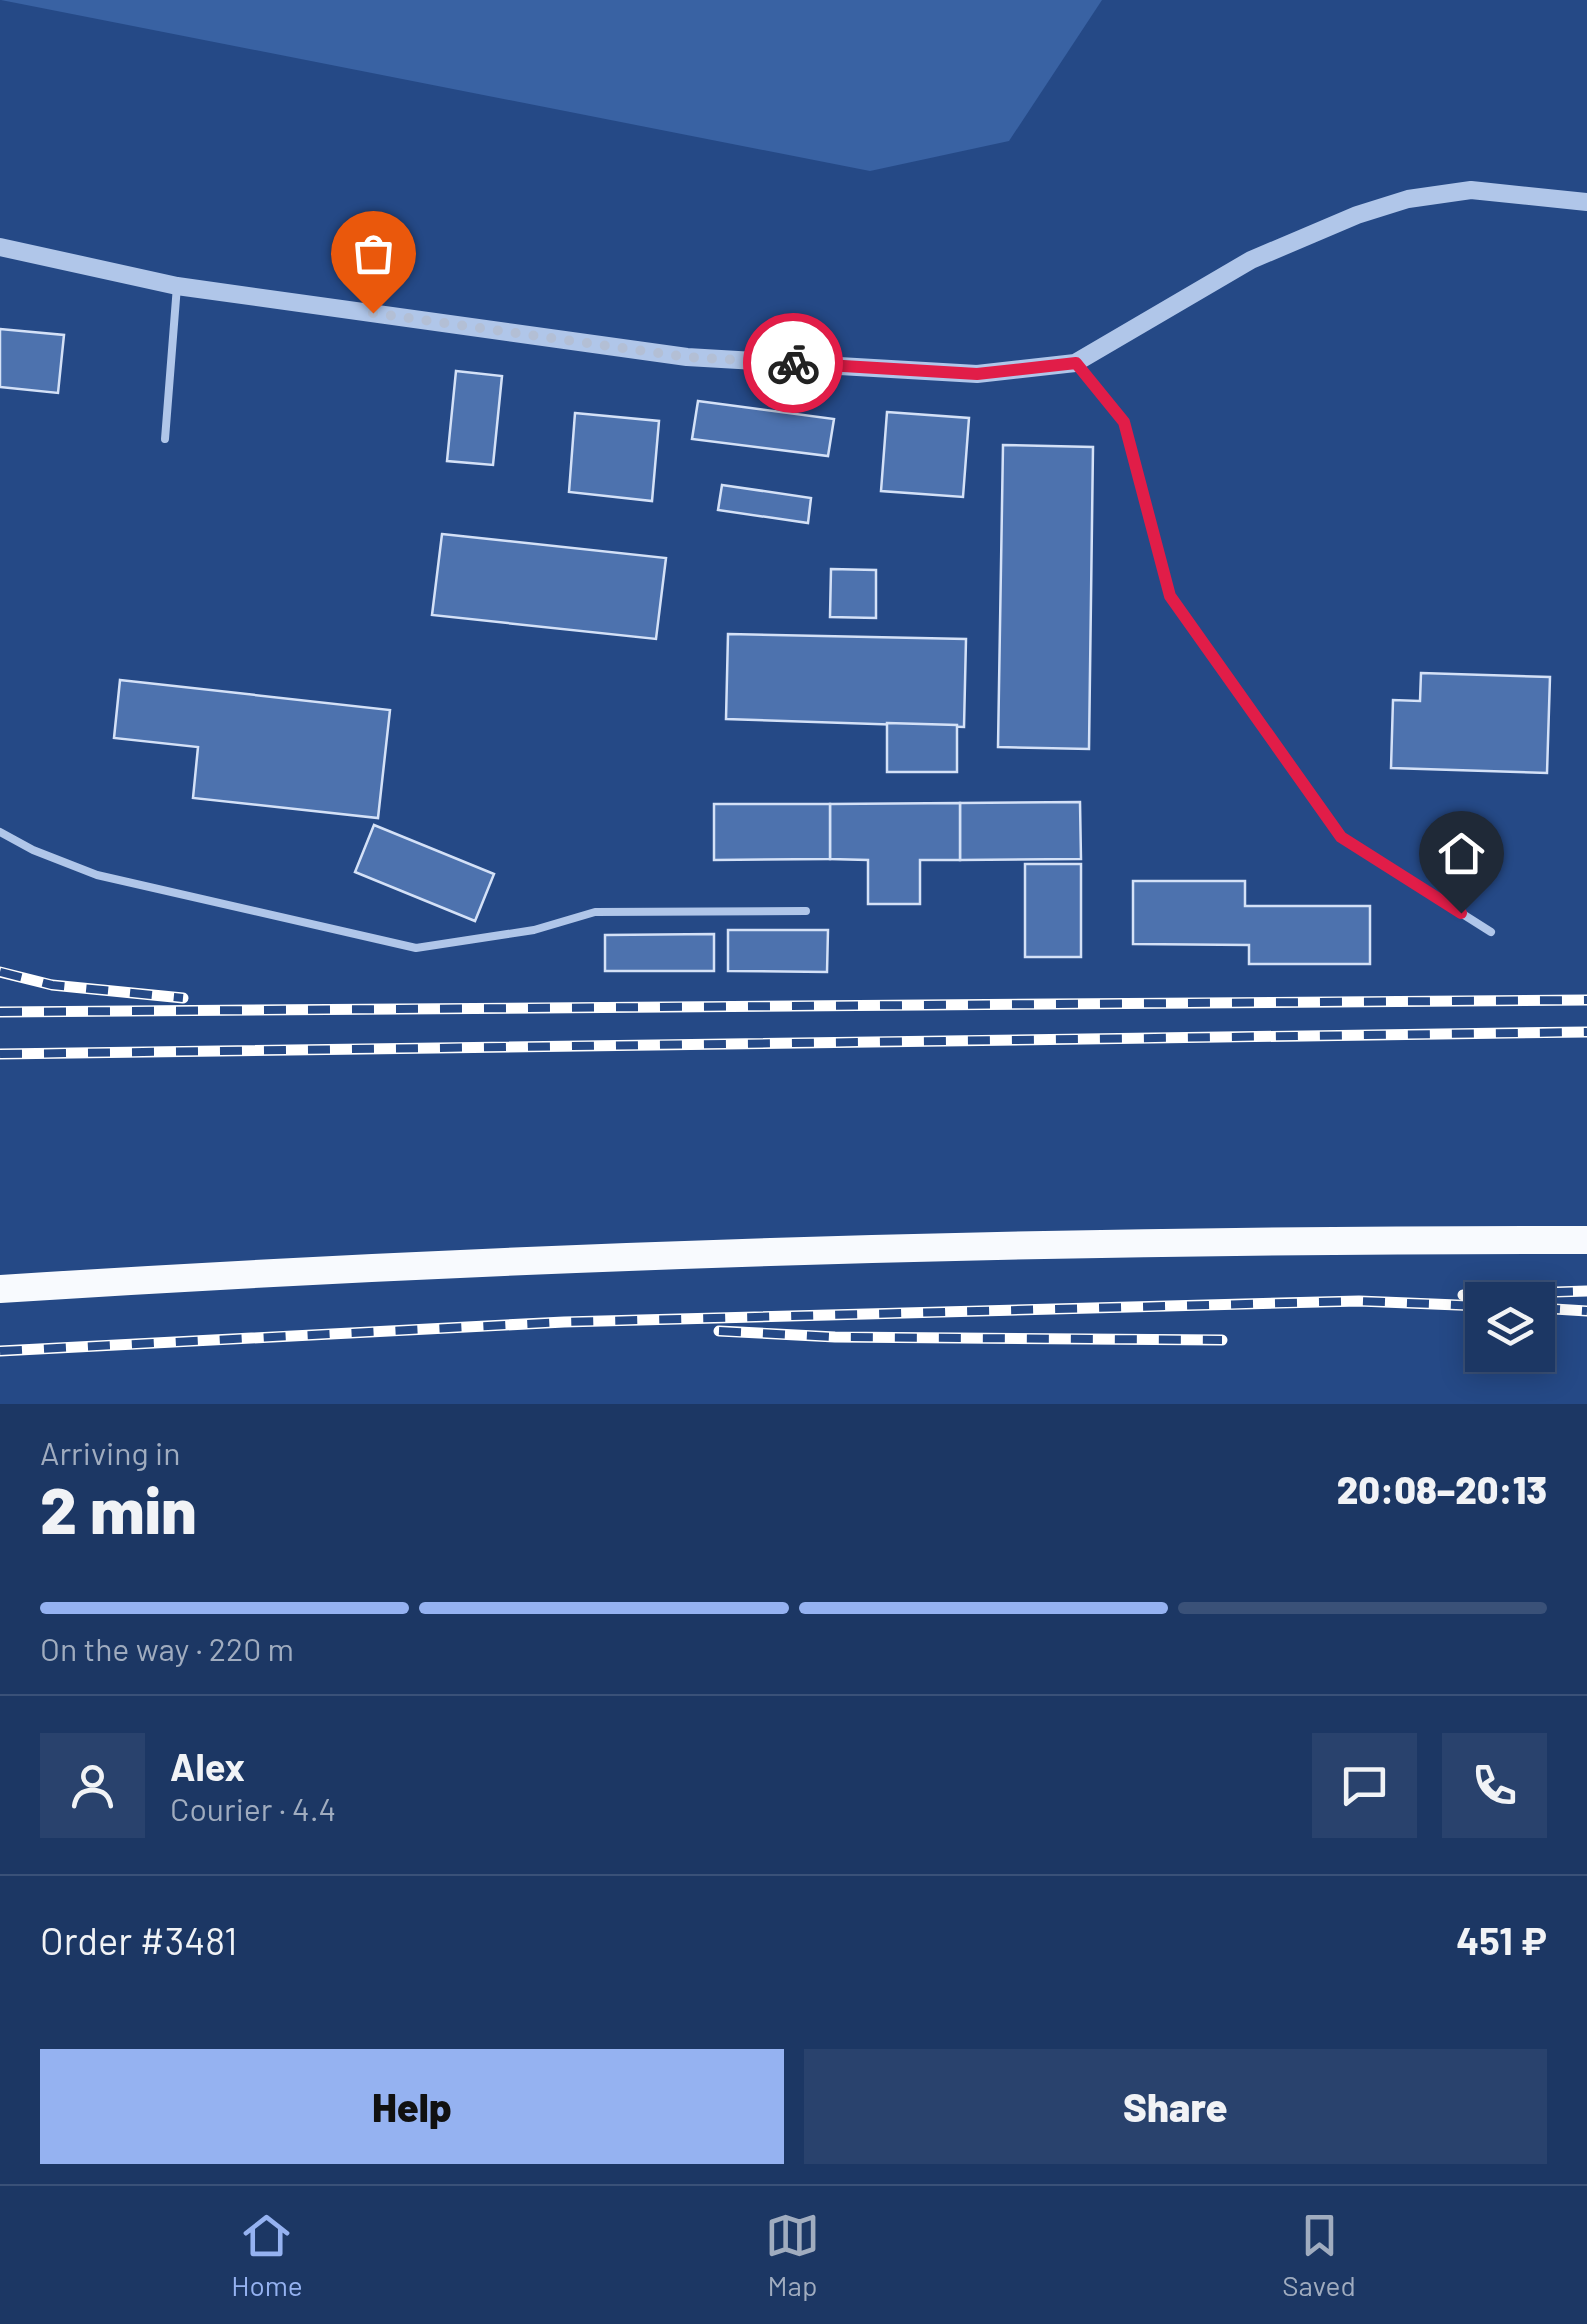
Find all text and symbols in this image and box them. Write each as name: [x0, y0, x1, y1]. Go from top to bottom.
pin: [331, 211, 416, 314]
icon: bag: [346, 226, 401, 281]
courier: [743, 313, 843, 413]
icon: bike: [766, 336, 821, 391]
pin: [1419, 811, 1504, 914]
icon: home: [1434, 826, 1489, 881]
map controls: [1465, 1282, 1555, 1372]
button: layers: [1465, 1282, 1555, 1372]
text: Arriving in: [40, 1433, 180, 1471]
text: 20:08–20:13: [1337, 1466, 1547, 1512]
text: 2 min: [40, 1469, 197, 1547]
text: On the way · 220 m: [40, 1629, 294, 1667]
button: person: [40, 1733, 145, 1838]
button: chat: [1312, 1733, 1417, 1838]
button: phone: [1442, 1733, 1547, 1838]
text: Alex: [170, 1743, 245, 1789]
text: Courier · 4.4: [170, 1789, 336, 1827]
text: Order #3481: [40, 1917, 237, 1963]
text: 451 ₽: [1456, 1917, 1547, 1963]
button: Help: [40, 2049, 784, 2164]
button: Share: [804, 2049, 1547, 2164]
tab: Home: [231, 2208, 303, 2302]
tab: Map: [765, 2208, 820, 2302]
tab: Saved: [1282, 2208, 1356, 2302]

